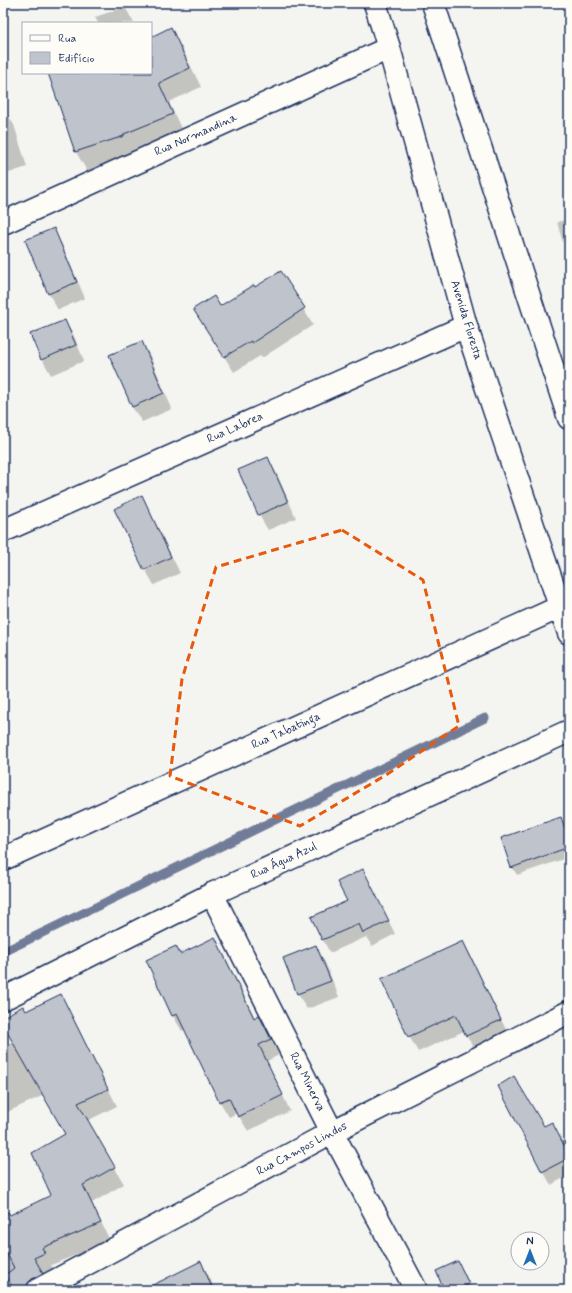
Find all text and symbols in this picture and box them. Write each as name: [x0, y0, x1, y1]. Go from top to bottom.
legend: [22, 22, 152, 74]
text: Rua: [58, 31, 76, 47]
text: Edifício: [58, 51, 94, 67]
street label: Rua Normandina: [152, 109, 241, 160]
street label: Avenida Floresta: [446, 278, 486, 362]
street label: Rua Labrea: [204, 408, 266, 447]
street label: Rua Tabatinga: [249, 709, 323, 754]
street label: Rua Água Azul: [248, 839, 320, 883]
street label: Rua Minerva: [285, 1050, 329, 1114]
street label: Rua Campos Lindos: [254, 1118, 350, 1180]
north arrow: [510, 1231, 550, 1271]
text: N: [526, 1235, 534, 1249]

